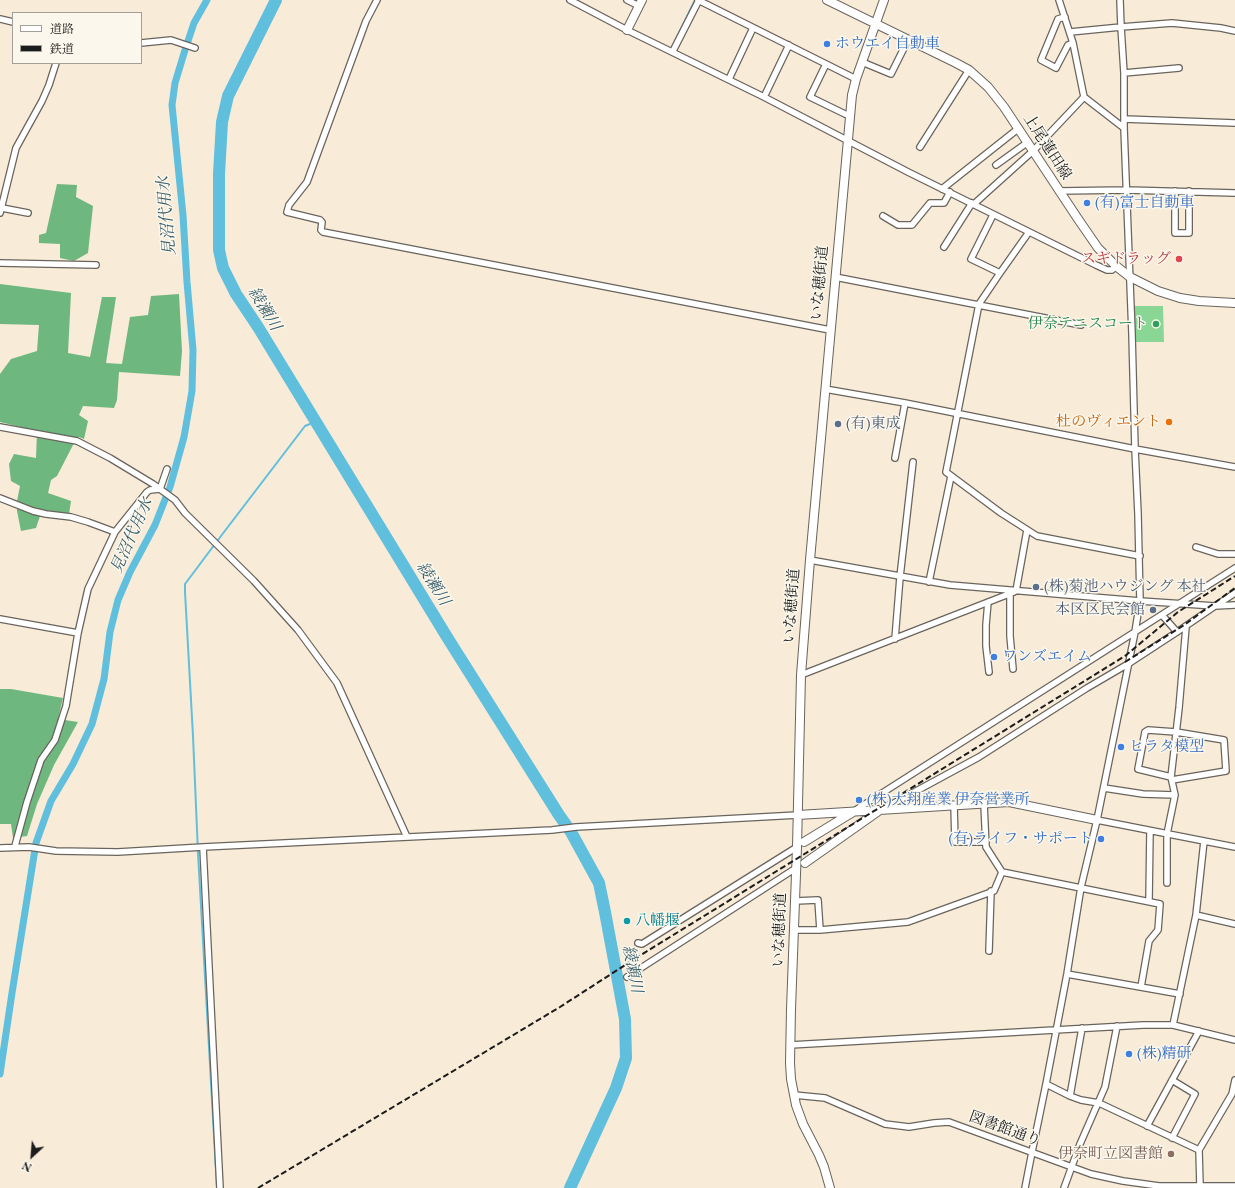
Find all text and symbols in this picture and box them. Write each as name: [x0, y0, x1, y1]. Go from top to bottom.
legend: [12, 12, 142, 64]
text: 道路: [50, 21, 74, 37]
place label: ホウエイ自動車: [835, 35, 940, 53]
marker: ホウエイ自動車: [822, 39, 832, 49]
text: 鉄道: [50, 41, 74, 57]
street label: 上尾蓮田線: [1019, 111, 1075, 183]
water label: 見沼代用水: [154, 175, 180, 257]
place label: (有)富士自動車: [1095, 194, 1194, 212]
marker: (有)富士自動車: [1082, 198, 1092, 208]
street label: いな穂街道: [808, 245, 832, 321]
place label: スギドラッグ: [1081, 250, 1171, 268]
marker: スギドラッグ: [1174, 254, 1184, 264]
water label: 綾瀬川: [243, 283, 285, 335]
place label: 伊奈テニスコート: [1028, 315, 1148, 333]
marker: 伊奈テニスコート: [1151, 319, 1161, 329]
place label: 杜のヴィエント: [1056, 413, 1161, 431]
place label: (有)東成: [846, 415, 900, 433]
marker: 杜のヴィエント: [1164, 417, 1174, 427]
marker: (有)東成: [833, 419, 843, 429]
water label: 見沼代用水: [107, 496, 157, 576]
water label: 綾瀬川: [412, 559, 454, 609]
street label: いな穂街道: [780, 568, 804, 644]
place label: (株)菊池ハウジング 本社: [1044, 578, 1206, 596]
marker: (株)菊池ハウジング 本社: [1031, 582, 1041, 592]
place label: 本区区民会館: [1055, 601, 1145, 619]
marker: 本区区民会館: [1148, 605, 1158, 615]
place label: ワンズエイム: [1002, 648, 1092, 666]
marker: ワンズエイム: [989, 652, 999, 662]
place label: ヒラタ模型: [1129, 738, 1204, 756]
marker: ヒラタ模型: [1116, 742, 1126, 752]
place label: (株)大翔産業 伊奈営業所: [867, 791, 1029, 809]
marker: (株)大翔産業 伊奈営業所: [854, 795, 864, 805]
place label: (有)ライフ・サポート: [949, 830, 1093, 848]
marker: (有)ライフ・サポート: [1096, 834, 1106, 844]
street label: いな穂街道: [770, 892, 790, 968]
place label: 八幡堰: [635, 912, 680, 930]
marker: 八幡堰: [622, 916, 632, 926]
water label: 綾瀬川: [618, 944, 646, 994]
place label: (株)精研: [1137, 1045, 1191, 1063]
marker: (株)精研: [1124, 1049, 1134, 1059]
street label: 図書館通り: [967, 1108, 1043, 1150]
north arrow: [12, 1136, 52, 1176]
place label: 伊奈町立図書館: [1058, 1145, 1163, 1163]
marker: 伊奈町立図書館: [1166, 1149, 1176, 1159]
text: N: [20, 1159, 34, 1175]

